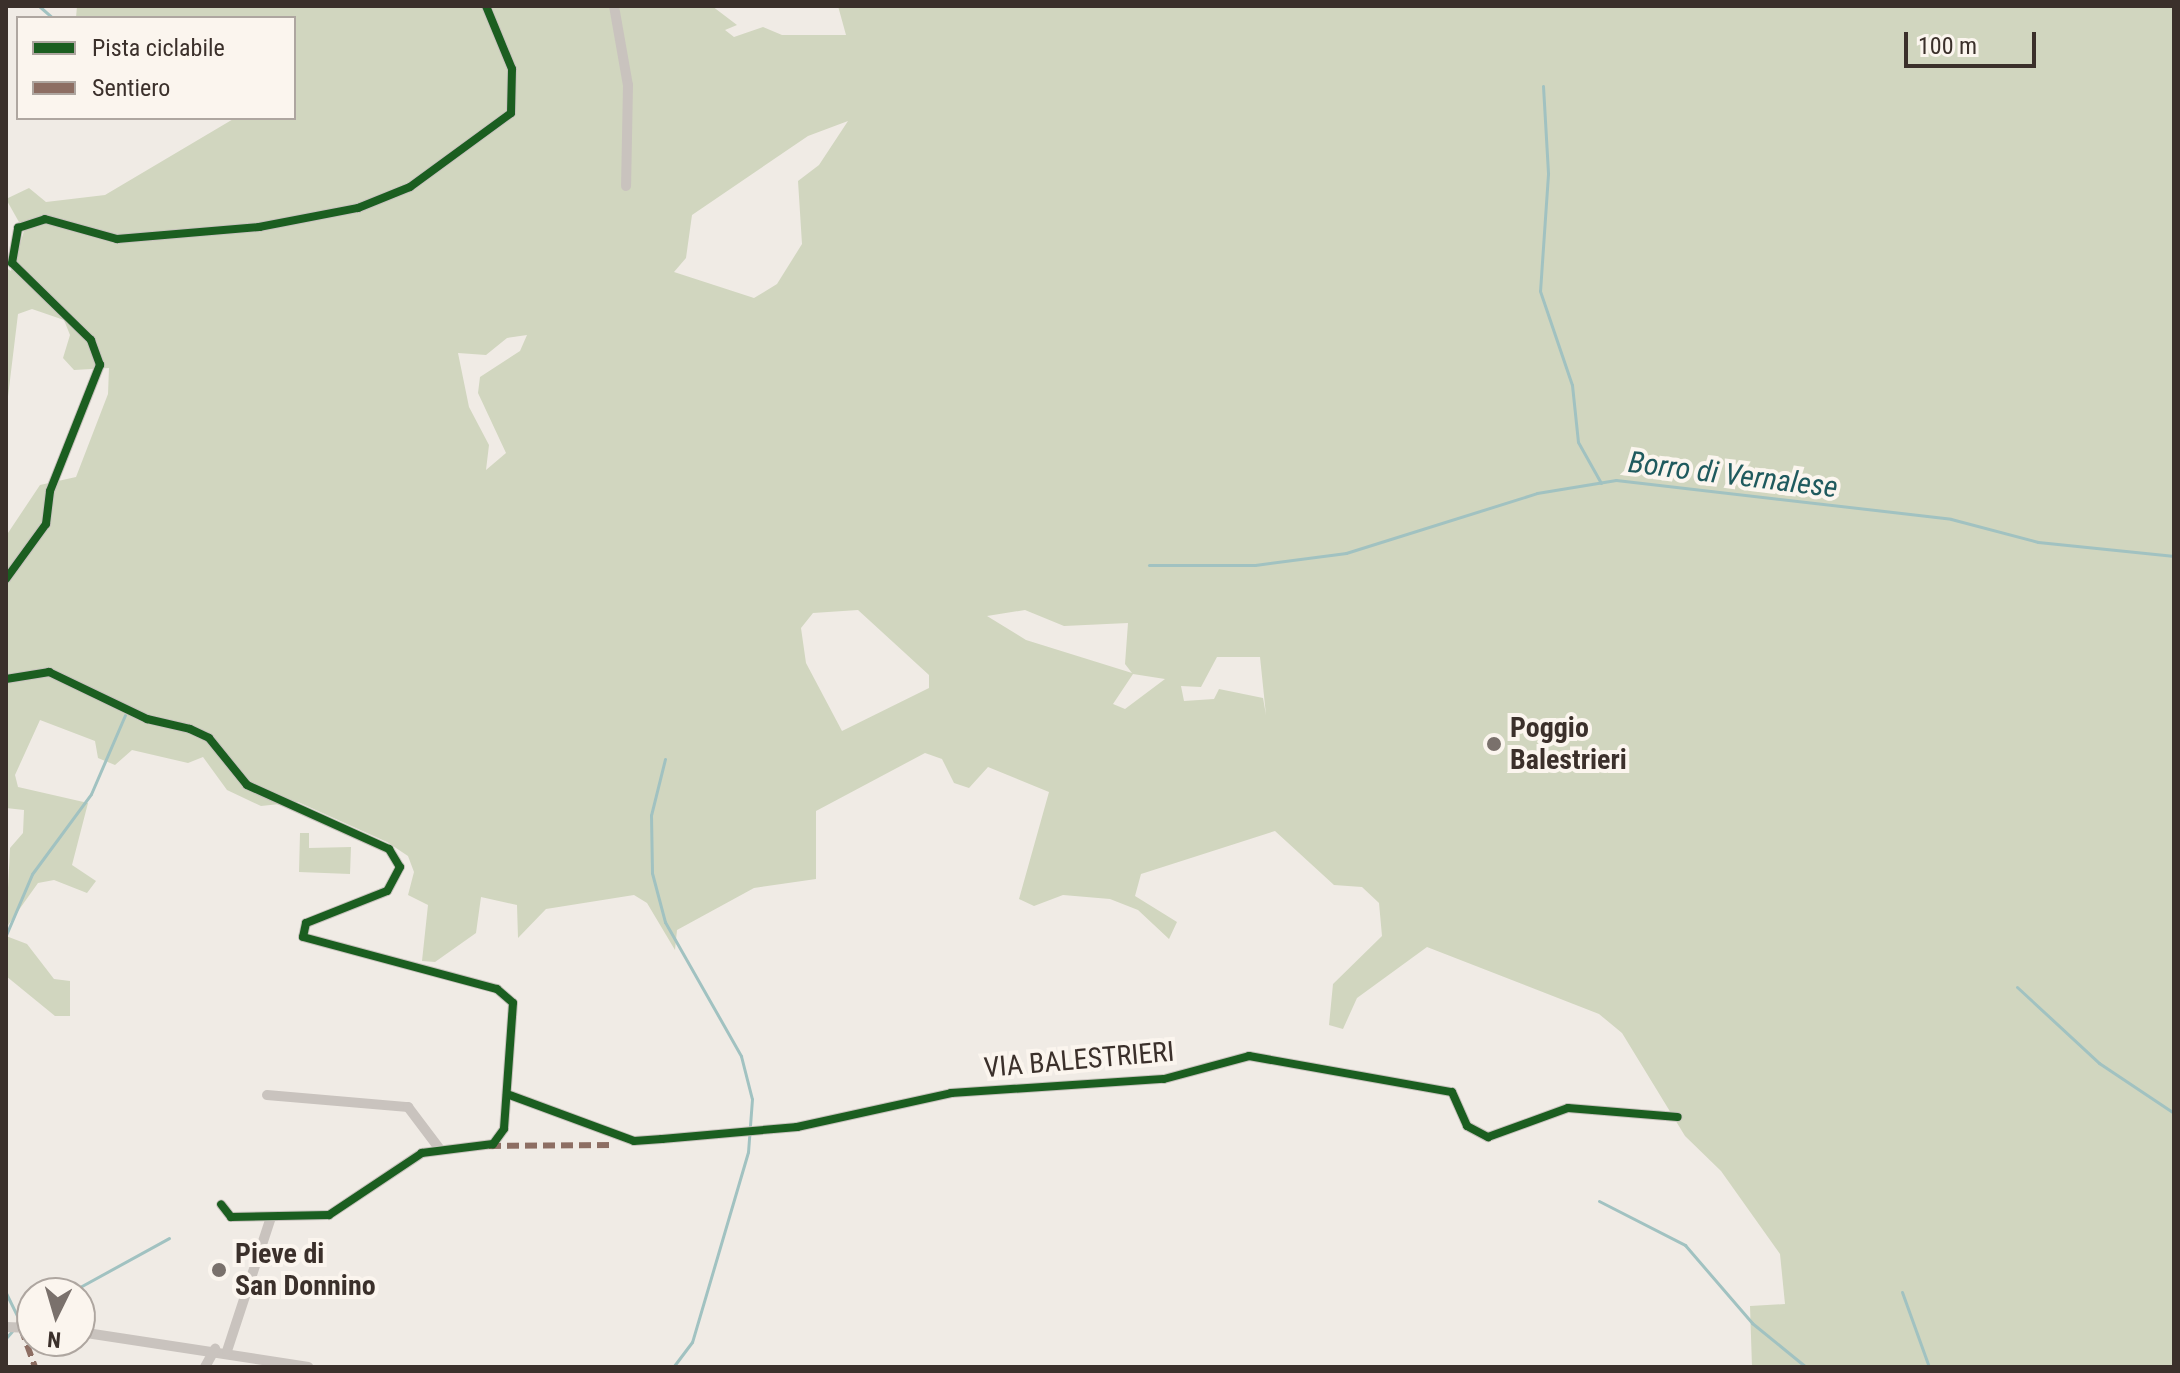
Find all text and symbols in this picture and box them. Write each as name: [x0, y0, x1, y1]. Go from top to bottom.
legend: [16, 16, 296, 120]
scale bar: [1908, 16, 2040, 66]
text: 100 m: [1918, 32, 1977, 60]
text: Pista ciclabile: [92, 34, 225, 62]
text: Sentiero: [92, 74, 170, 102]
water label: Borro di Vernalese: [1626, 444, 1840, 506]
place label: Poggio Balestrieri: [1510, 711, 1627, 777]
marker: Poggio Balestrieri: [1485, 735, 1503, 753]
street label: VIA BALESTRIERI: [982, 1035, 1176, 1085]
place label: Pieve di San Donnino: [235, 1237, 376, 1303]
marker: Pieve di San Donnino: [210, 1261, 228, 1279]
north arrow: [16, 1277, 96, 1357]
text: N: [46, 1326, 62, 1352]

